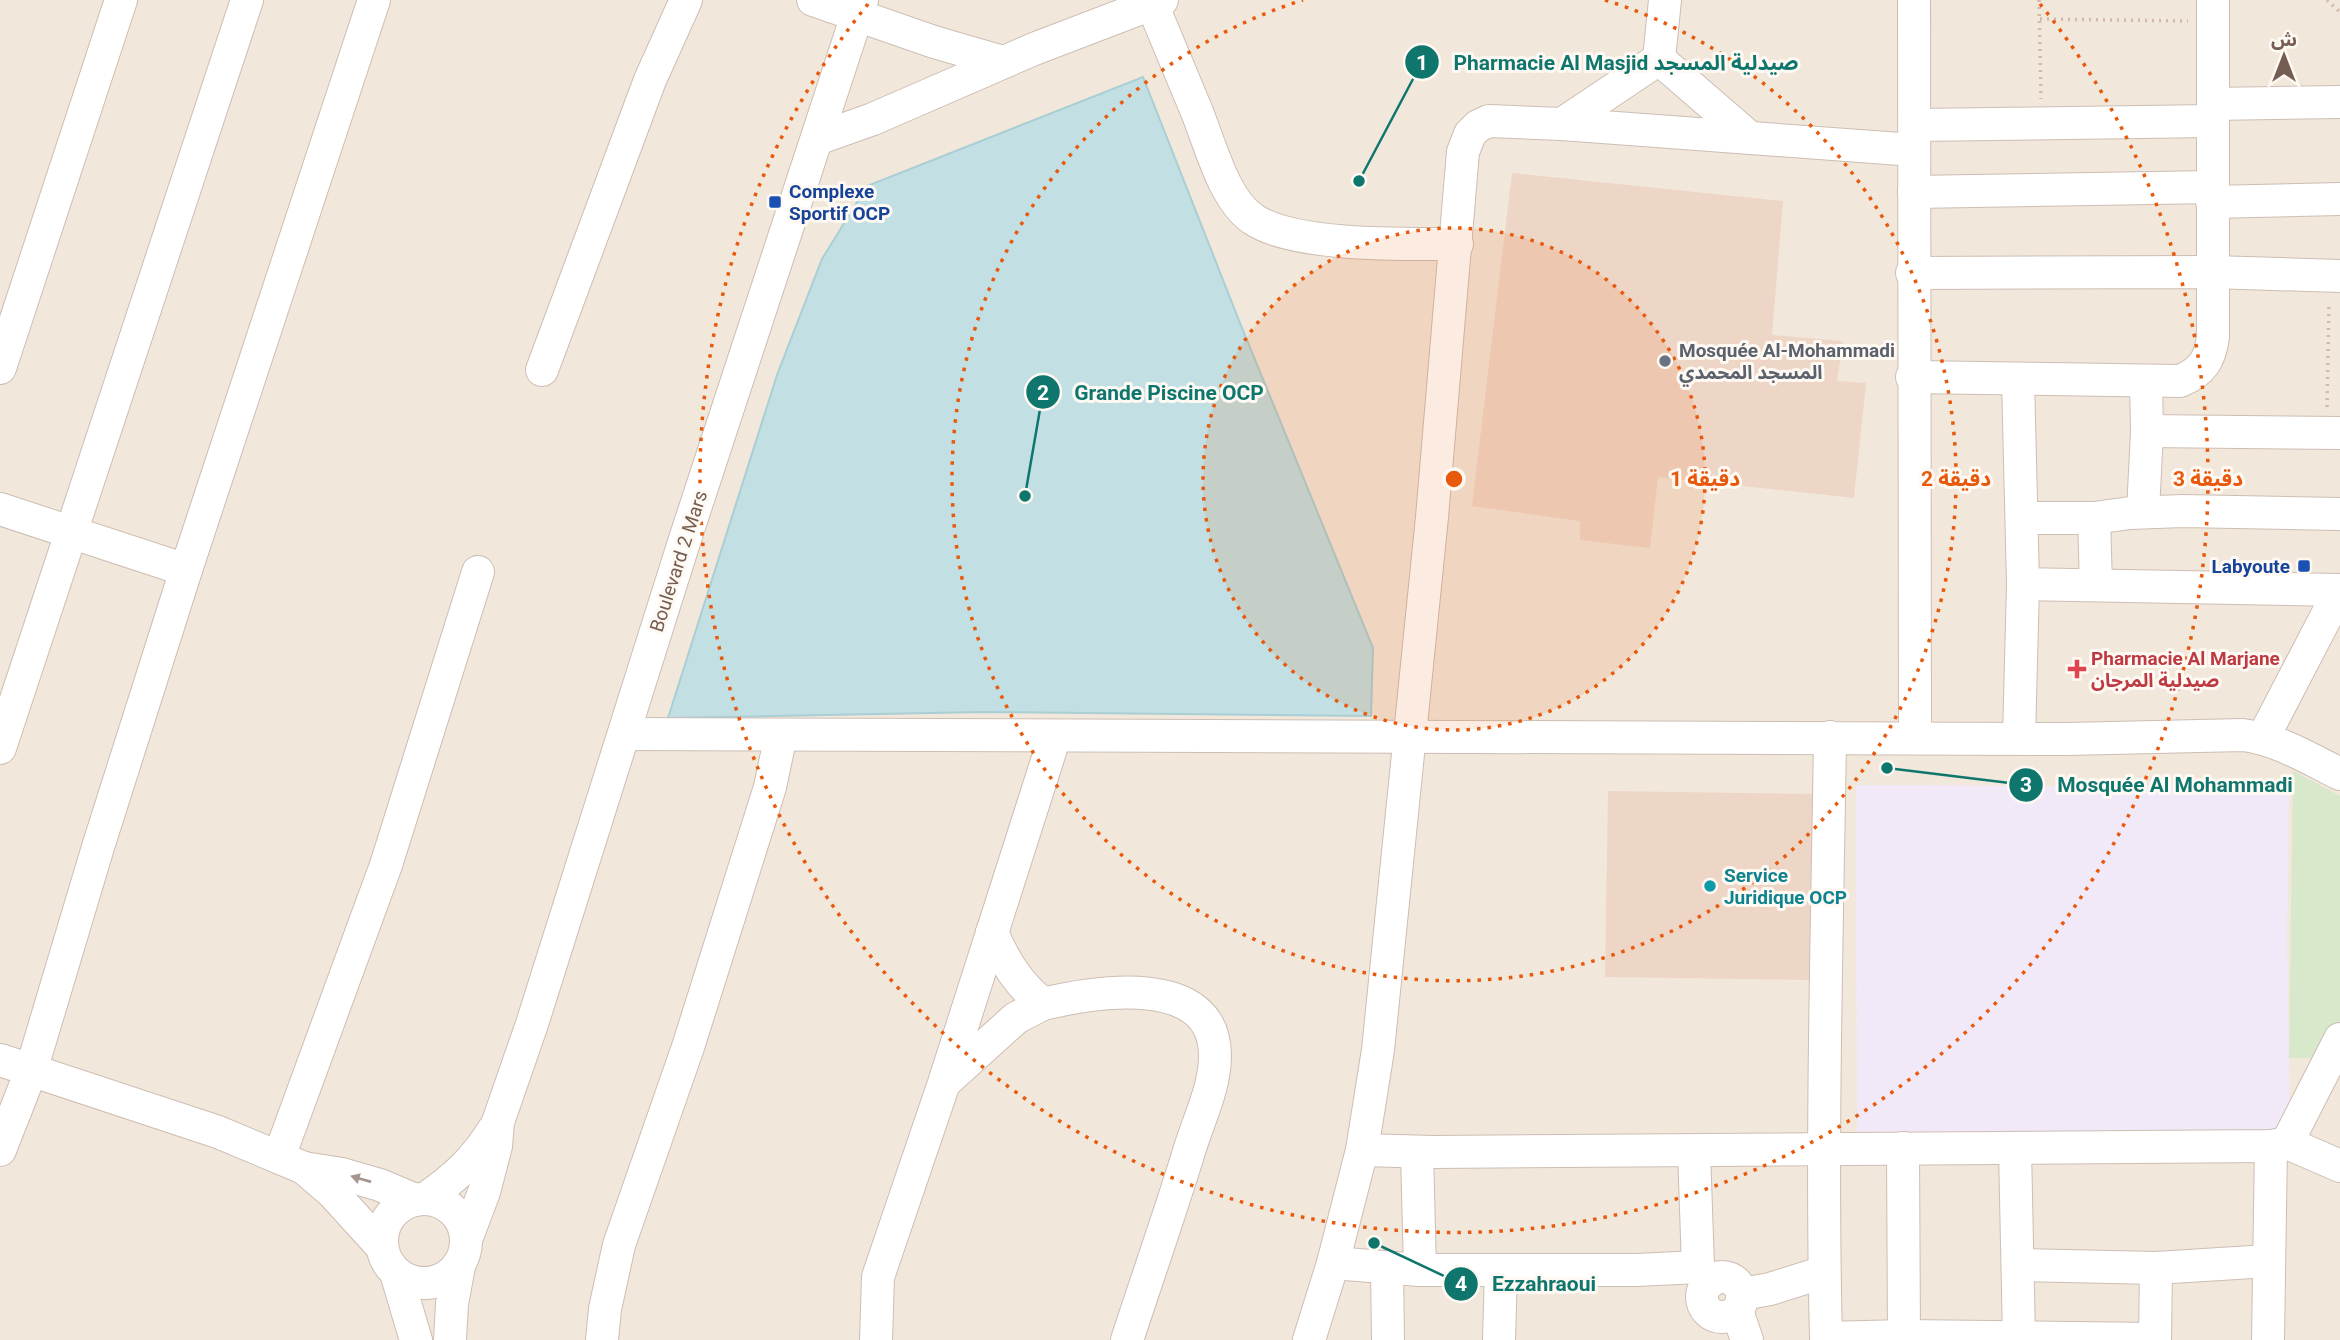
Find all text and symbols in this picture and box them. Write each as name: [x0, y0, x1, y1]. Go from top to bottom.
north arrow: [2249, 21, 2319, 91]
text: ش: [2271, 28, 2297, 51]
callout: Pharmacie Al Masjid صيدلية المسجد: [1405, 41, 1813, 83]
text: 1: [1416, 51, 1428, 75]
text: Pharmacie Al Masjid صيدلية المسجد: [1453, 51, 1799, 75]
place label: Complexe Sportif OCP: [789, 180, 890, 225]
marker: Complexe Sportif OCP: [767, 194, 783, 210]
place label: Mosquée Al-Mohammadi المسجد المحمدي: [1679, 339, 1895, 387]
marker: Mosquée Al-Mohammadi المسجد المحمدي: [1657, 353, 1673, 369]
callout: Grande Piscine OCP: [1026, 371, 1278, 413]
text: 2: [1037, 381, 1049, 405]
text: Grande Piscine OCP: [1074, 381, 1264, 405]
centre of rings: [1442, 467, 1466, 491]
text: 1 دقيقة: [1670, 467, 1740, 491]
text: 2 دقيقة: [1921, 467, 1991, 491]
text: 3 دقيقة: [2173, 467, 2243, 491]
street label: Boulevard 2 Mars: [645, 488, 712, 635]
place label: Labyoute: [2211, 555, 2290, 578]
marker: Labyoute: [2296, 558, 2312, 574]
place label: Pharmacie Al Marjane صيدلية المرجان: [2091, 647, 2280, 692]
marker: Pharmacie Al Marjane صيدلية المرجان: [2069, 661, 2085, 677]
callout: Mosquée Al Mohammadi: [2008, 764, 2307, 806]
text: 3: [2020, 773, 2032, 797]
text: Mosquée Al Mohammadi: [2057, 773, 2293, 797]
place label: Service Juridique OCP: [1724, 864, 1847, 909]
marker: Service Juridique OCP: [1702, 878, 1718, 894]
one-way arrow: [350, 1174, 371, 1184]
callout: Ezzahraoui: [1443, 1263, 1610, 1305]
text: 4: [1455, 1272, 1467, 1296]
text: Ezzahraoui: [1492, 1272, 1596, 1296]

